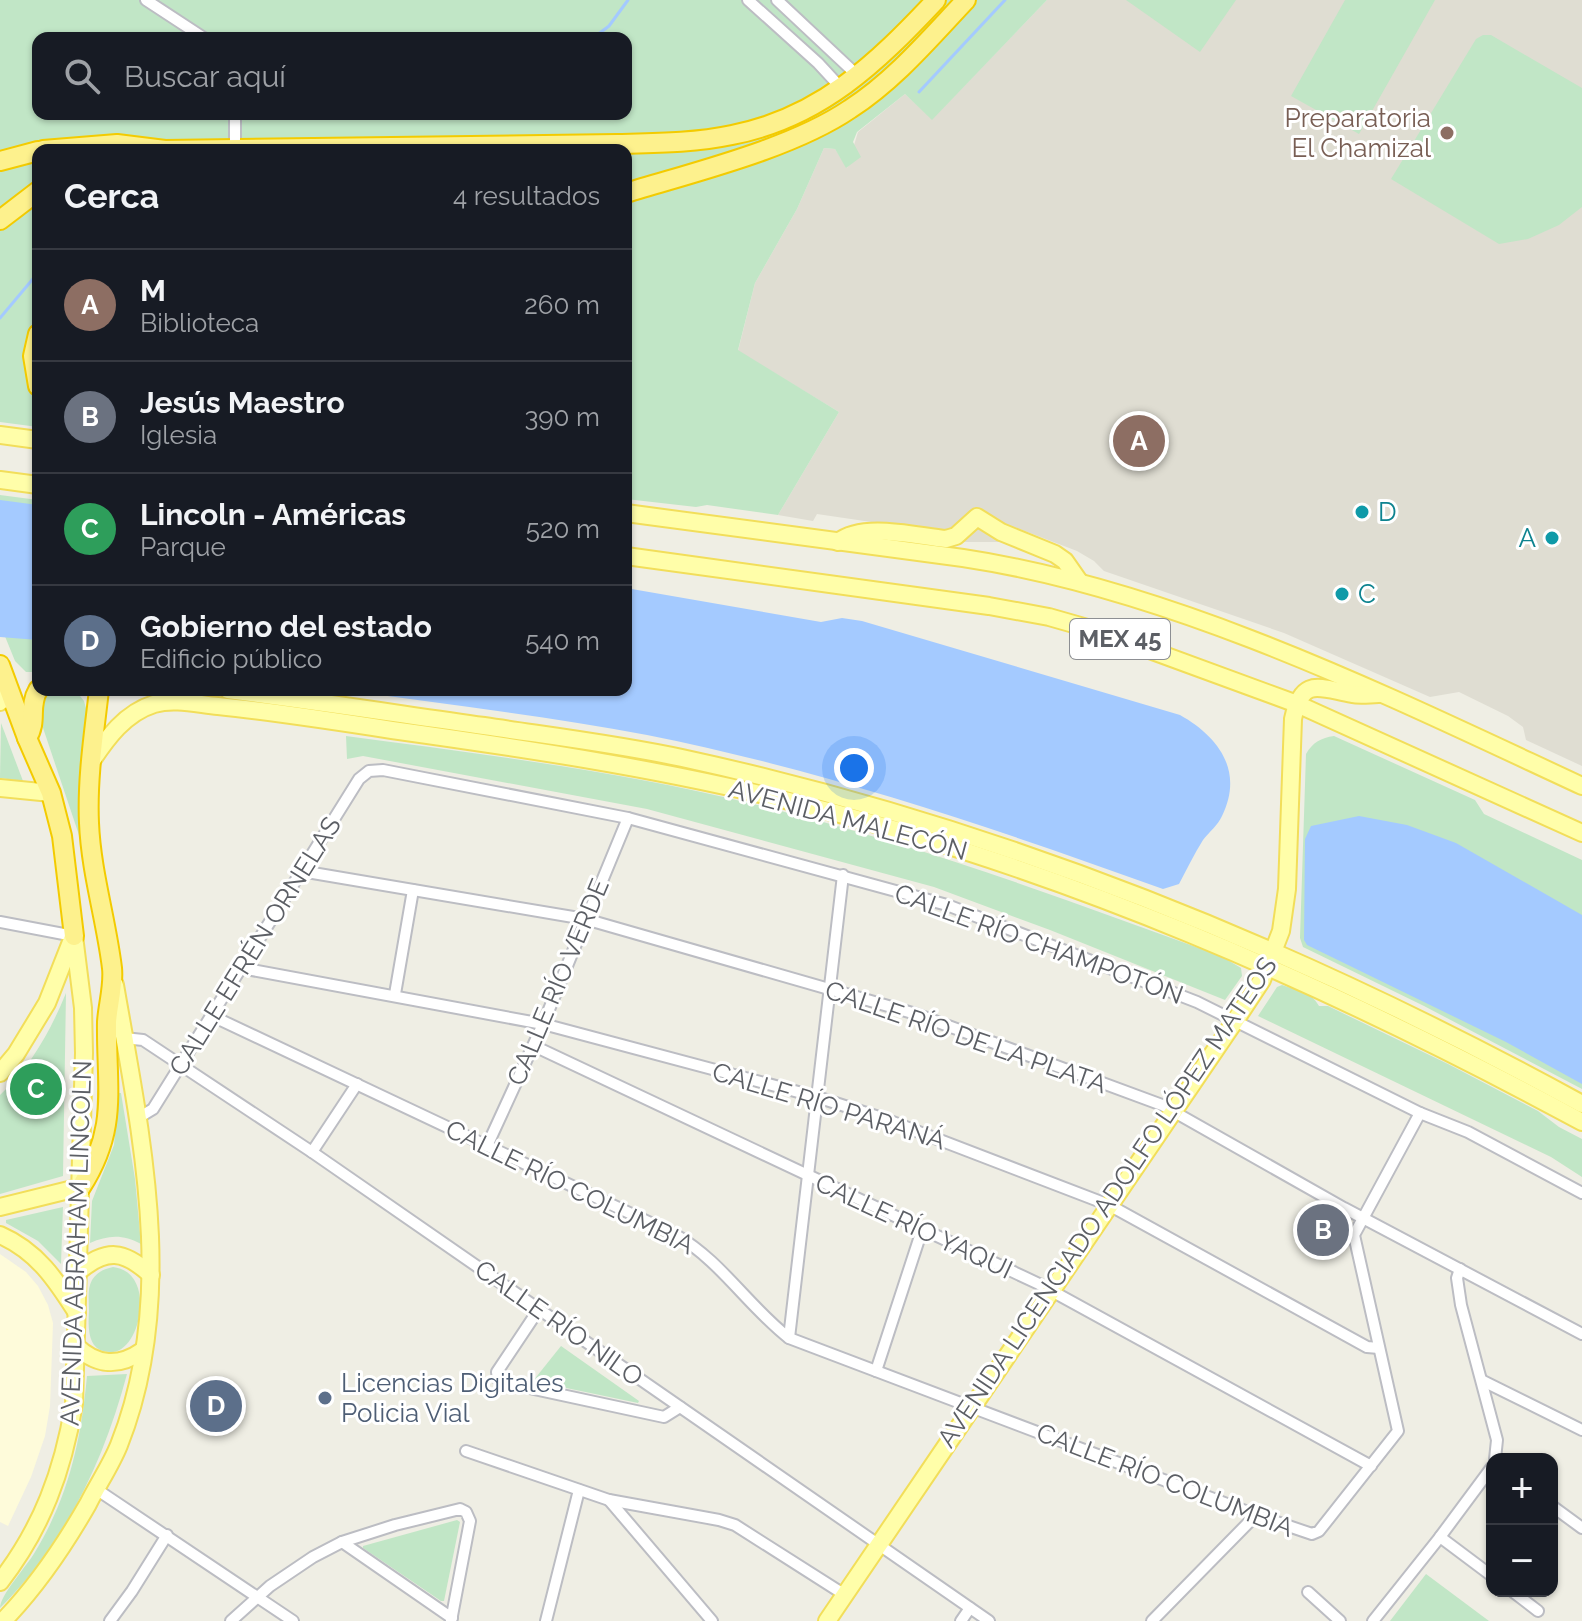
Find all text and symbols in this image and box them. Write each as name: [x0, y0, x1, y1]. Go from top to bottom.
search box: [32, 32, 632, 120]
icon: search: [60, 54, 104, 98]
text: Buscar aquí: [124, 59, 286, 94]
place label: Preparatoria El Chamizal: [1285, 103, 1432, 163]
marker: Preparatoria El Chamizal: [1438, 124, 1456, 142]
text: Cerca: [64, 176, 159, 216]
text: 4 resultados: [453, 181, 600, 211]
text: M: [140, 273, 166, 308]
text: A: [81, 290, 99, 320]
text: 260 m: [524, 290, 600, 320]
text: Biblioteca: [140, 308, 259, 338]
text: Jesús Maestro: [140, 385, 345, 420]
text: B: [81, 402, 99, 432]
text: 390 m: [524, 402, 600, 432]
pin: A: [1113, 411, 1165, 471]
text: Iglesia: [140, 420, 217, 450]
text: Lincoln - Américas: [140, 497, 406, 532]
place label: D: [1378, 497, 1397, 527]
marker: D: [1353, 503, 1371, 521]
text: C: [81, 514, 99, 544]
text: 520 m: [526, 514, 600, 544]
place label: A: [1518, 523, 1536, 553]
marker: A: [1543, 529, 1561, 547]
text: Parque: [140, 532, 226, 562]
place label: C: [1358, 579, 1376, 609]
marker: C: [1333, 585, 1351, 603]
text: Gobierno del estado: [140, 609, 432, 644]
road number: MEX 45: [1070, 619, 1170, 659]
text: D: [81, 626, 99, 656]
text: 540 m: [525, 626, 600, 656]
text: Edificio público: [140, 644, 322, 674]
your location: [834, 748, 874, 788]
street label: AVENIDA MALECÓN: [725, 773, 971, 866]
street label: CALLE EFRÉN ORNELAS: [163, 811, 347, 1081]
street label: CALLE RÍO VERDE: [501, 874, 615, 1090]
street label: CALLE RÍO CHAMPOTÓN: [891, 877, 1188, 1010]
street label: AVENIDA LICENCIADO ADOLFO LÓPEZ MATEOS: [930, 951, 1283, 1453]
street label: CALLE RÍO DE LA PLATA: [821, 975, 1111, 1099]
street label: CALLE RÍO PARANÁ: [709, 1056, 950, 1156]
pin: C: [10, 1059, 62, 1119]
street label: AVENIDA ABRAHAM LINCOLN: [55, 1059, 97, 1427]
street label: CALLE RÍO COLUMBIA: [441, 1114, 700, 1260]
street label: CALLE RÍO YAQUI: [811, 1167, 1017, 1285]
pin: B: [1297, 1200, 1349, 1260]
street label: CALLE RÍO NILO: [469, 1254, 649, 1392]
place label: Licencias Digitales Policia Vial: [341, 1368, 563, 1428]
pin: D: [190, 1376, 242, 1436]
marker: Licencias Digitales Policia Vial: [316, 1389, 334, 1407]
street label: CALLE RÍO COLUMBIA: [1032, 1417, 1298, 1543]
map controls: [1486, 1453, 1558, 1597]
button: +: [1486, 1453, 1558, 1525]
button: −: [1486, 1525, 1558, 1597]

